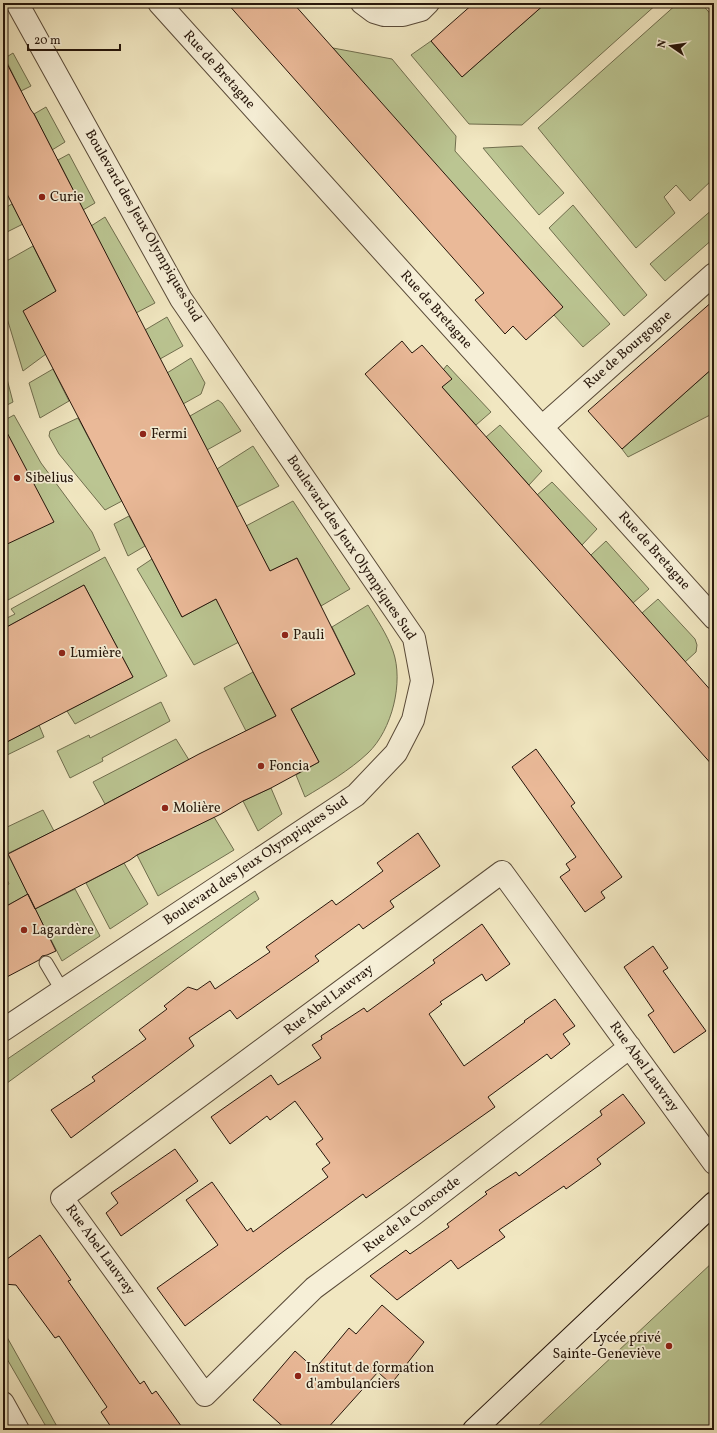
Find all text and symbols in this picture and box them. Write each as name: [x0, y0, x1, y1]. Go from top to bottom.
scale bar: [28, 26, 120, 52]
north arrow: [651, 26, 691, 66]
street label: Rue de Bretagne: [179, 27, 260, 114]
text: 20 m: [34, 33, 61, 49]
text: N: [655, 39, 671, 50]
street label: Boulevard des Jeux Olympiques Sud: [80, 126, 206, 326]
place label: Curie: [50, 188, 84, 207]
marker: Curie: [37, 192, 47, 202]
street label: Rue de Bretagne: [396, 267, 477, 354]
street label: Rue de Bourgogne: [580, 306, 676, 394]
place label: Fermi: [151, 425, 187, 444]
marker: Fermi: [138, 429, 148, 439]
street label: Boulevard des Jeux Olympiques Sud: [282, 452, 420, 644]
place label: Sibelius: [25, 469, 74, 488]
marker: Sibelius: [12, 473, 22, 483]
street label: Rue de Bretagne: [614, 508, 695, 595]
place label: Pauli: [293, 626, 324, 645]
marker: Pauli: [280, 630, 290, 640]
place label: Lumière: [70, 644, 122, 663]
marker: Lumière: [57, 648, 67, 658]
place label: Foncia: [269, 757, 309, 776]
marker: Foncia: [256, 761, 266, 771]
street label: Boulevard des Jeux Olympiques Sud: [160, 792, 352, 930]
place label: Molière: [173, 799, 221, 818]
marker: Molière: [160, 803, 170, 813]
place label: Lagardère: [32, 921, 94, 940]
marker: Lagardère: [19, 925, 29, 935]
street label: Rue Abel Lauvray: [280, 960, 378, 1040]
street label: Rue Abel Lauvray: [605, 1018, 684, 1116]
street label: Rue de la Concorde: [359, 1172, 465, 1258]
street label: Rue Abel Lauvray: [61, 1201, 140, 1299]
place label: Lycée privé Sainte-Geneviève: [552, 1329, 661, 1364]
marker: Lycée privé Sainte-Geneviève: [664, 1341, 674, 1351]
place label: Institut de formation d'ambulanciers: [306, 1359, 434, 1394]
marker: Institut de formation d'ambulanciers: [293, 1371, 303, 1381]

